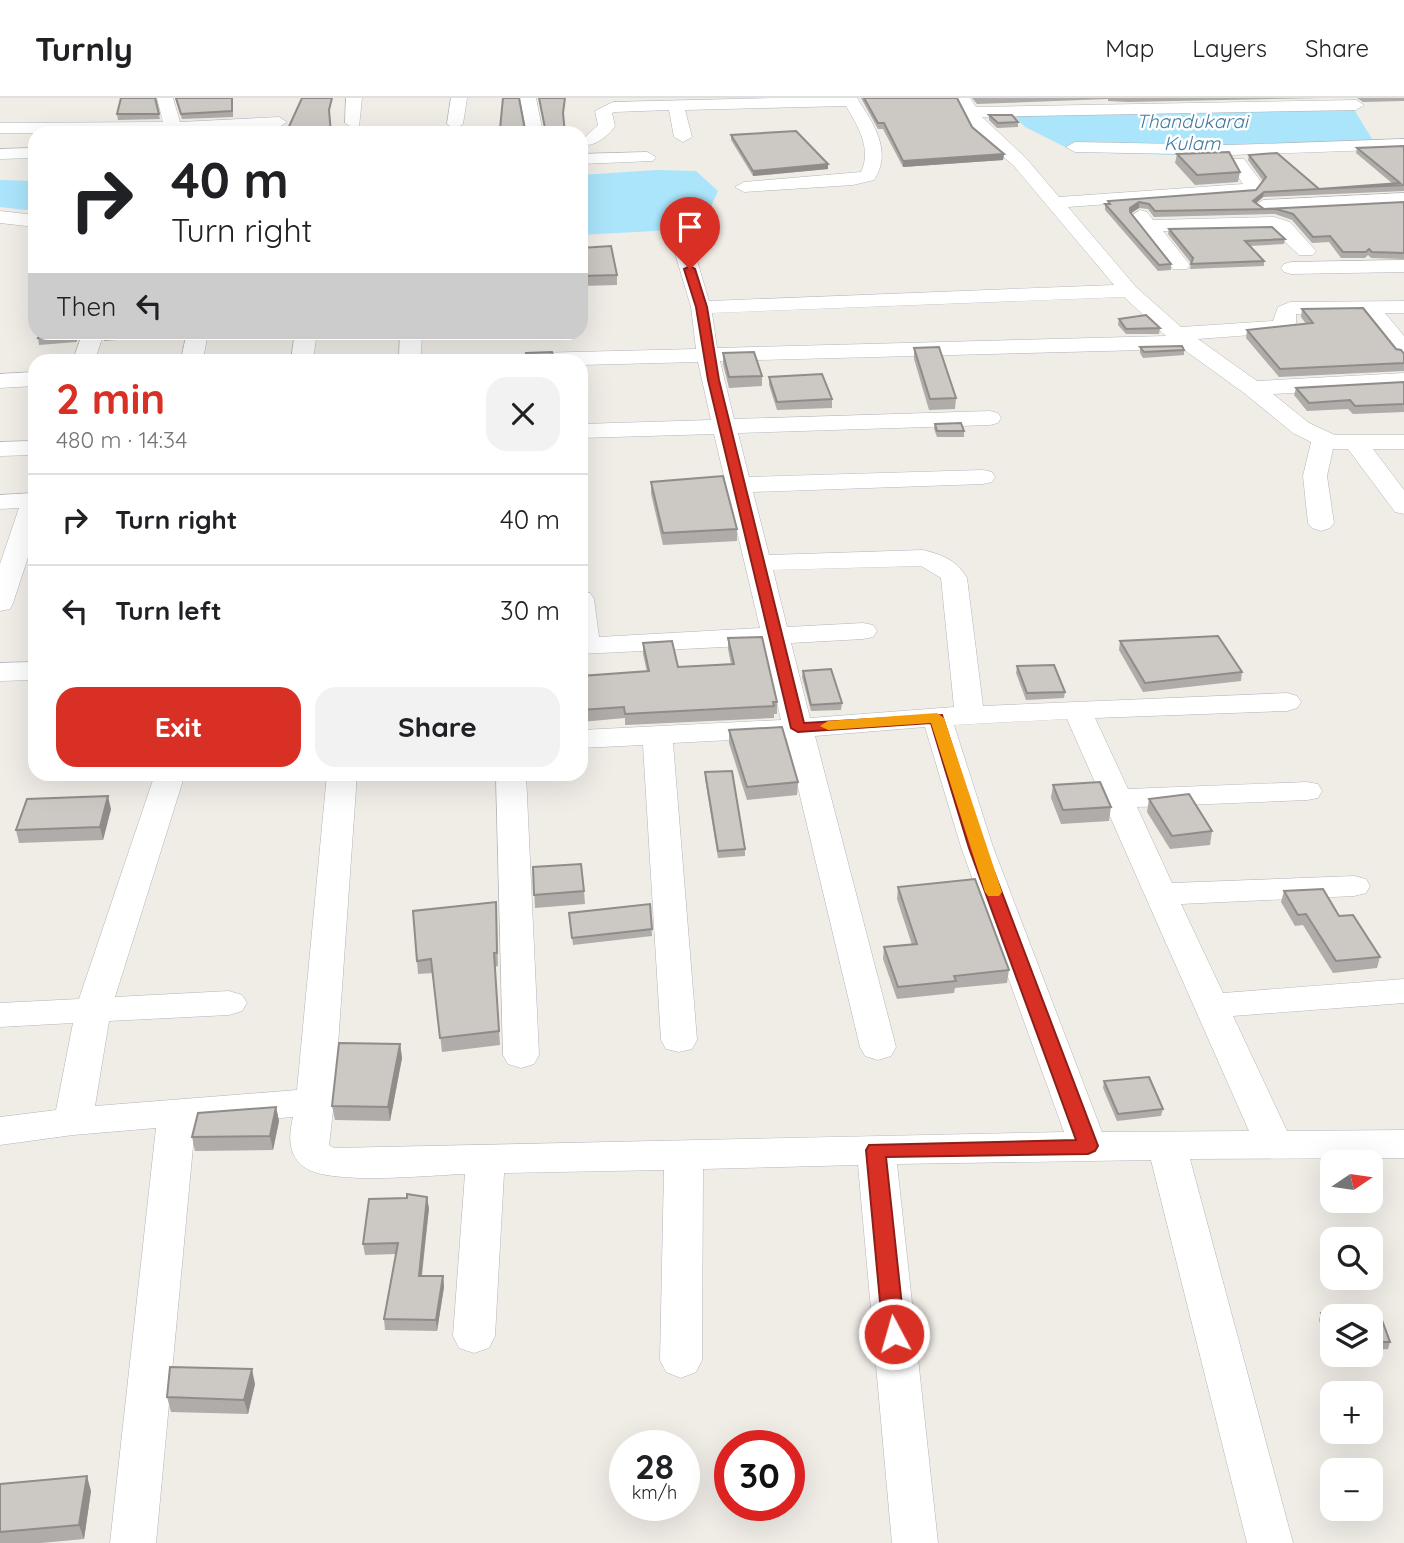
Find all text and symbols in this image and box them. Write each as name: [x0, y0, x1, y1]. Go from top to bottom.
text: Turnly: [35, 28, 133, 69]
text: Map: [1105, 33, 1154, 63]
text: Layers: [1192, 33, 1267, 63]
text: Share: [1305, 33, 1369, 63]
water label: Thandukarai Kulam: [1136, 109, 1250, 155]
text: 40 m: [171, 149, 289, 210]
icon: right: [56, 154, 147, 245]
pin: [660, 197, 720, 269]
icon: arrive: [671, 208, 709, 246]
text: Turn right: [171, 210, 312, 250]
icon: left: [130, 287, 168, 325]
text: Then: [56, 290, 116, 323]
text: 2 min: [56, 372, 165, 425]
button: close: [486, 377, 560, 451]
text: 480 m · 14:34: [56, 425, 187, 454]
icon: right: [56, 501, 94, 539]
text: Turn right: [115, 503, 237, 536]
text: 40 m: [500, 503, 560, 536]
icon: left: [56, 592, 94, 630]
text: Turn left: [115, 594, 222, 627]
text: 30 m: [500, 594, 560, 627]
button: Exit: [56, 687, 301, 767]
button: Share: [315, 687, 560, 767]
north arrow: [1320, 1150, 1382, 1213]
map controls: [1320, 1150, 1383, 1521]
button: search: [1320, 1227, 1383, 1290]
position arrow: [857, 1297, 931, 1371]
button: layers: [1320, 1304, 1383, 1367]
button: +: [1320, 1381, 1383, 1444]
speed limit sign: 30: [714, 1430, 805, 1521]
text: 28: [635, 1444, 674, 1488]
button: −: [1320, 1458, 1383, 1521]
text: km/h: [632, 1481, 677, 1504]

